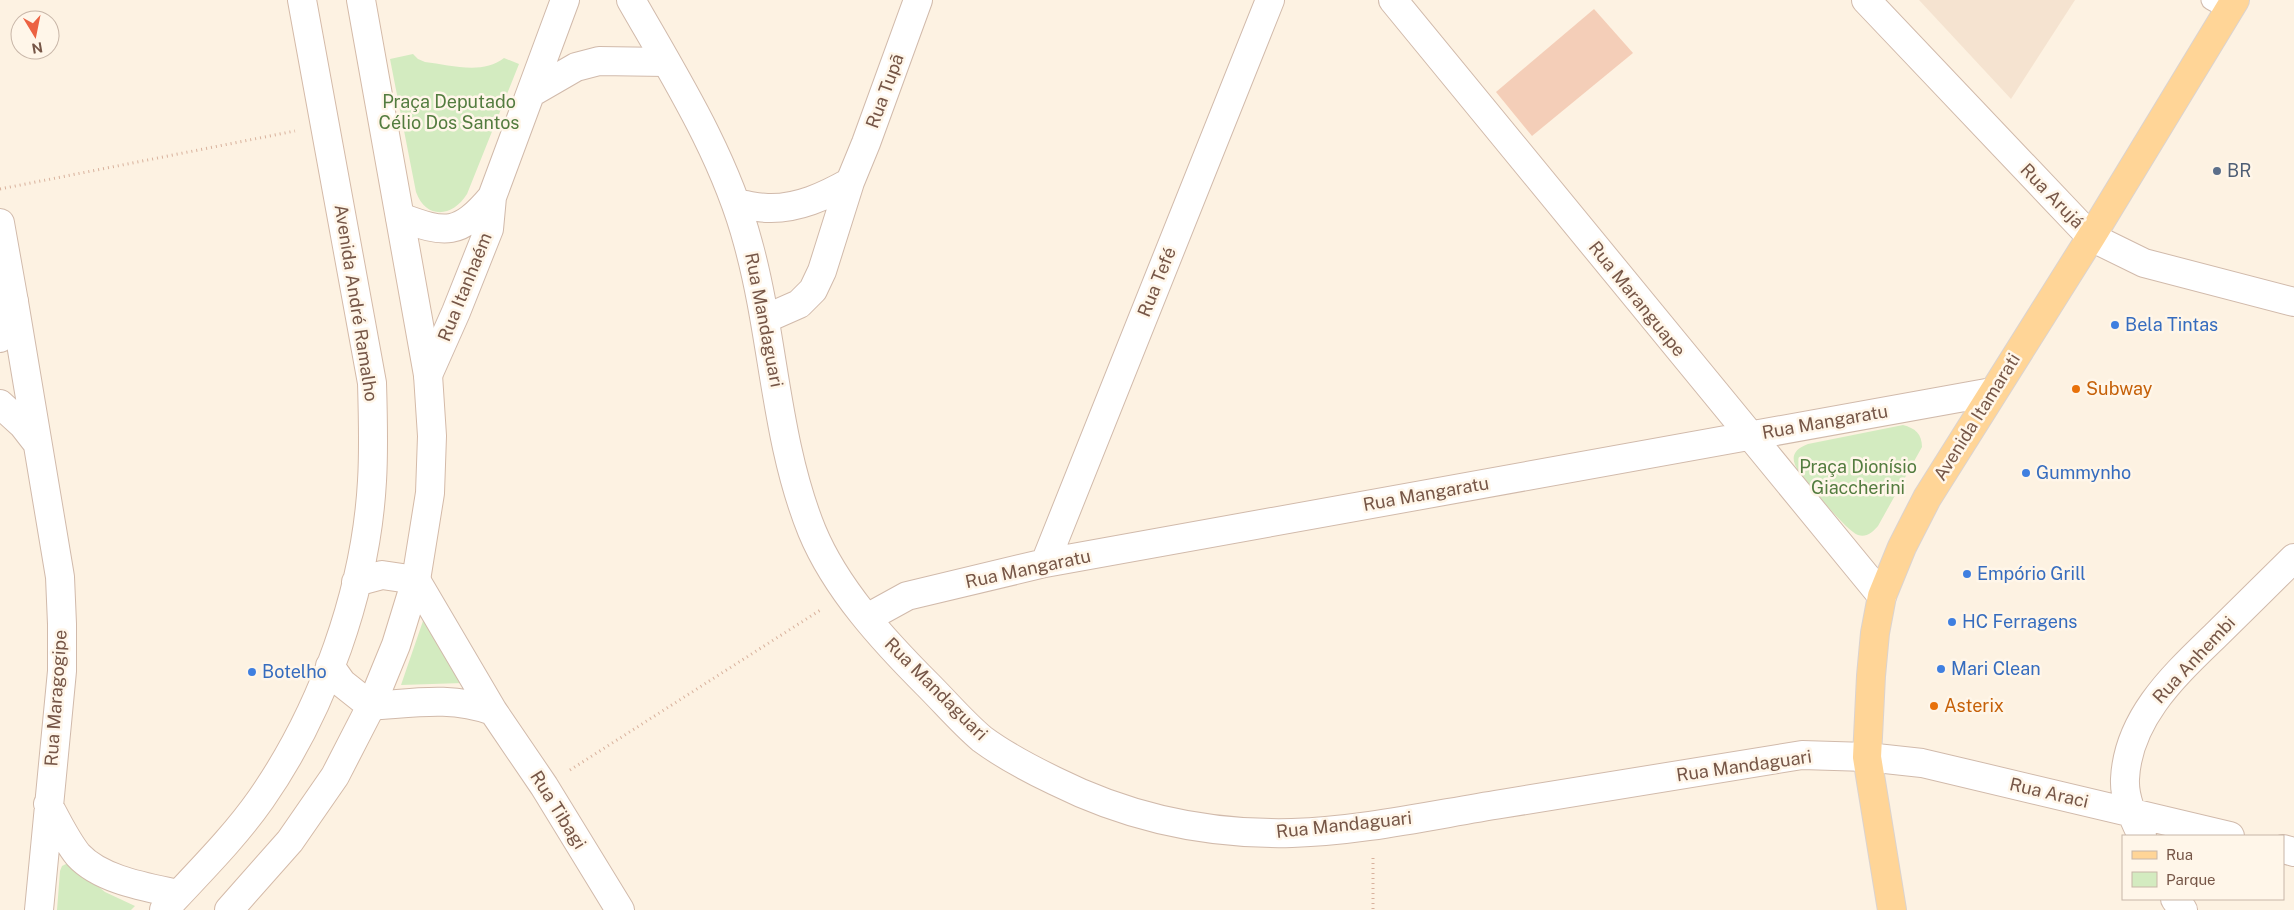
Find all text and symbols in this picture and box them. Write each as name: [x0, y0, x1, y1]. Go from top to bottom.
north arrow: [10, 10, 60, 60]
text: N: [30, 39, 44, 57]
street label: Rua Tupã: [861, 51, 908, 131]
park label: Praça Deputado Célio Dos Santos: [379, 91, 519, 133]
street label: Rua Arujá: [2016, 159, 2088, 232]
place label: BR: [2227, 160, 2251, 181]
marker: BR: [2211, 165, 2223, 177]
street label: Avenida André Ramalho: [331, 203, 382, 403]
street label: Rua Itanhaém: [433, 229, 496, 344]
street label: Rua Maranguape: [1585, 237, 1690, 360]
street label: Rua Tefé: [1133, 244, 1180, 320]
street label: Rua Mandaguari: [741, 251, 788, 389]
place label: Bela Tintas: [2125, 314, 2218, 335]
marker: Bela Tintas: [2109, 319, 2121, 331]
street label: Avenida Itamarati: [1929, 349, 2024, 484]
place label: Subway: [2086, 378, 2153, 399]
marker: Subway: [2070, 383, 2082, 395]
street label: Rua Mangaratu: [1760, 400, 1890, 443]
park label: Praça Dionísio Giaccherini: [1799, 456, 1917, 498]
place label: Gummynho: [2036, 462, 2131, 483]
marker: Gummynho: [2020, 467, 2032, 479]
street label: Rua Mangaratu: [1361, 472, 1491, 515]
street label: Rua Mangaratu: [963, 545, 1092, 592]
place label: Empório Grill: [1977, 563, 2086, 584]
marker: Empório Grill: [1961, 568, 1973, 580]
place label: HC Ferragens: [1962, 611, 2077, 632]
street label: Rua Anhembi: [2148, 612, 2239, 708]
marker: HC Ferragens: [1946, 616, 1958, 628]
street label: Rua Maragogipe: [40, 629, 71, 767]
street label: Rua Mandaguari: [881, 633, 992, 744]
place label: Mari Clean: [1951, 658, 2041, 679]
place label: Botelho: [262, 661, 327, 682]
marker: Mari Clean: [1935, 663, 1947, 675]
marker: Botelho: [246, 666, 258, 678]
place label: Asterix: [1944, 695, 2004, 716]
marker: Asterix: [1928, 700, 1940, 712]
street label: Rua Mandaguari: [1675, 746, 1813, 785]
street label: Rua Tibagi: [526, 767, 591, 853]
street label: Rua Araci: [2008, 773, 2091, 812]
street label: Rua Mandaguari: [1275, 807, 1413, 842]
legend: [2122, 835, 2284, 900]
text: Rua: [2166, 846, 2193, 863]
text: Parque: [2166, 871, 2216, 888]

